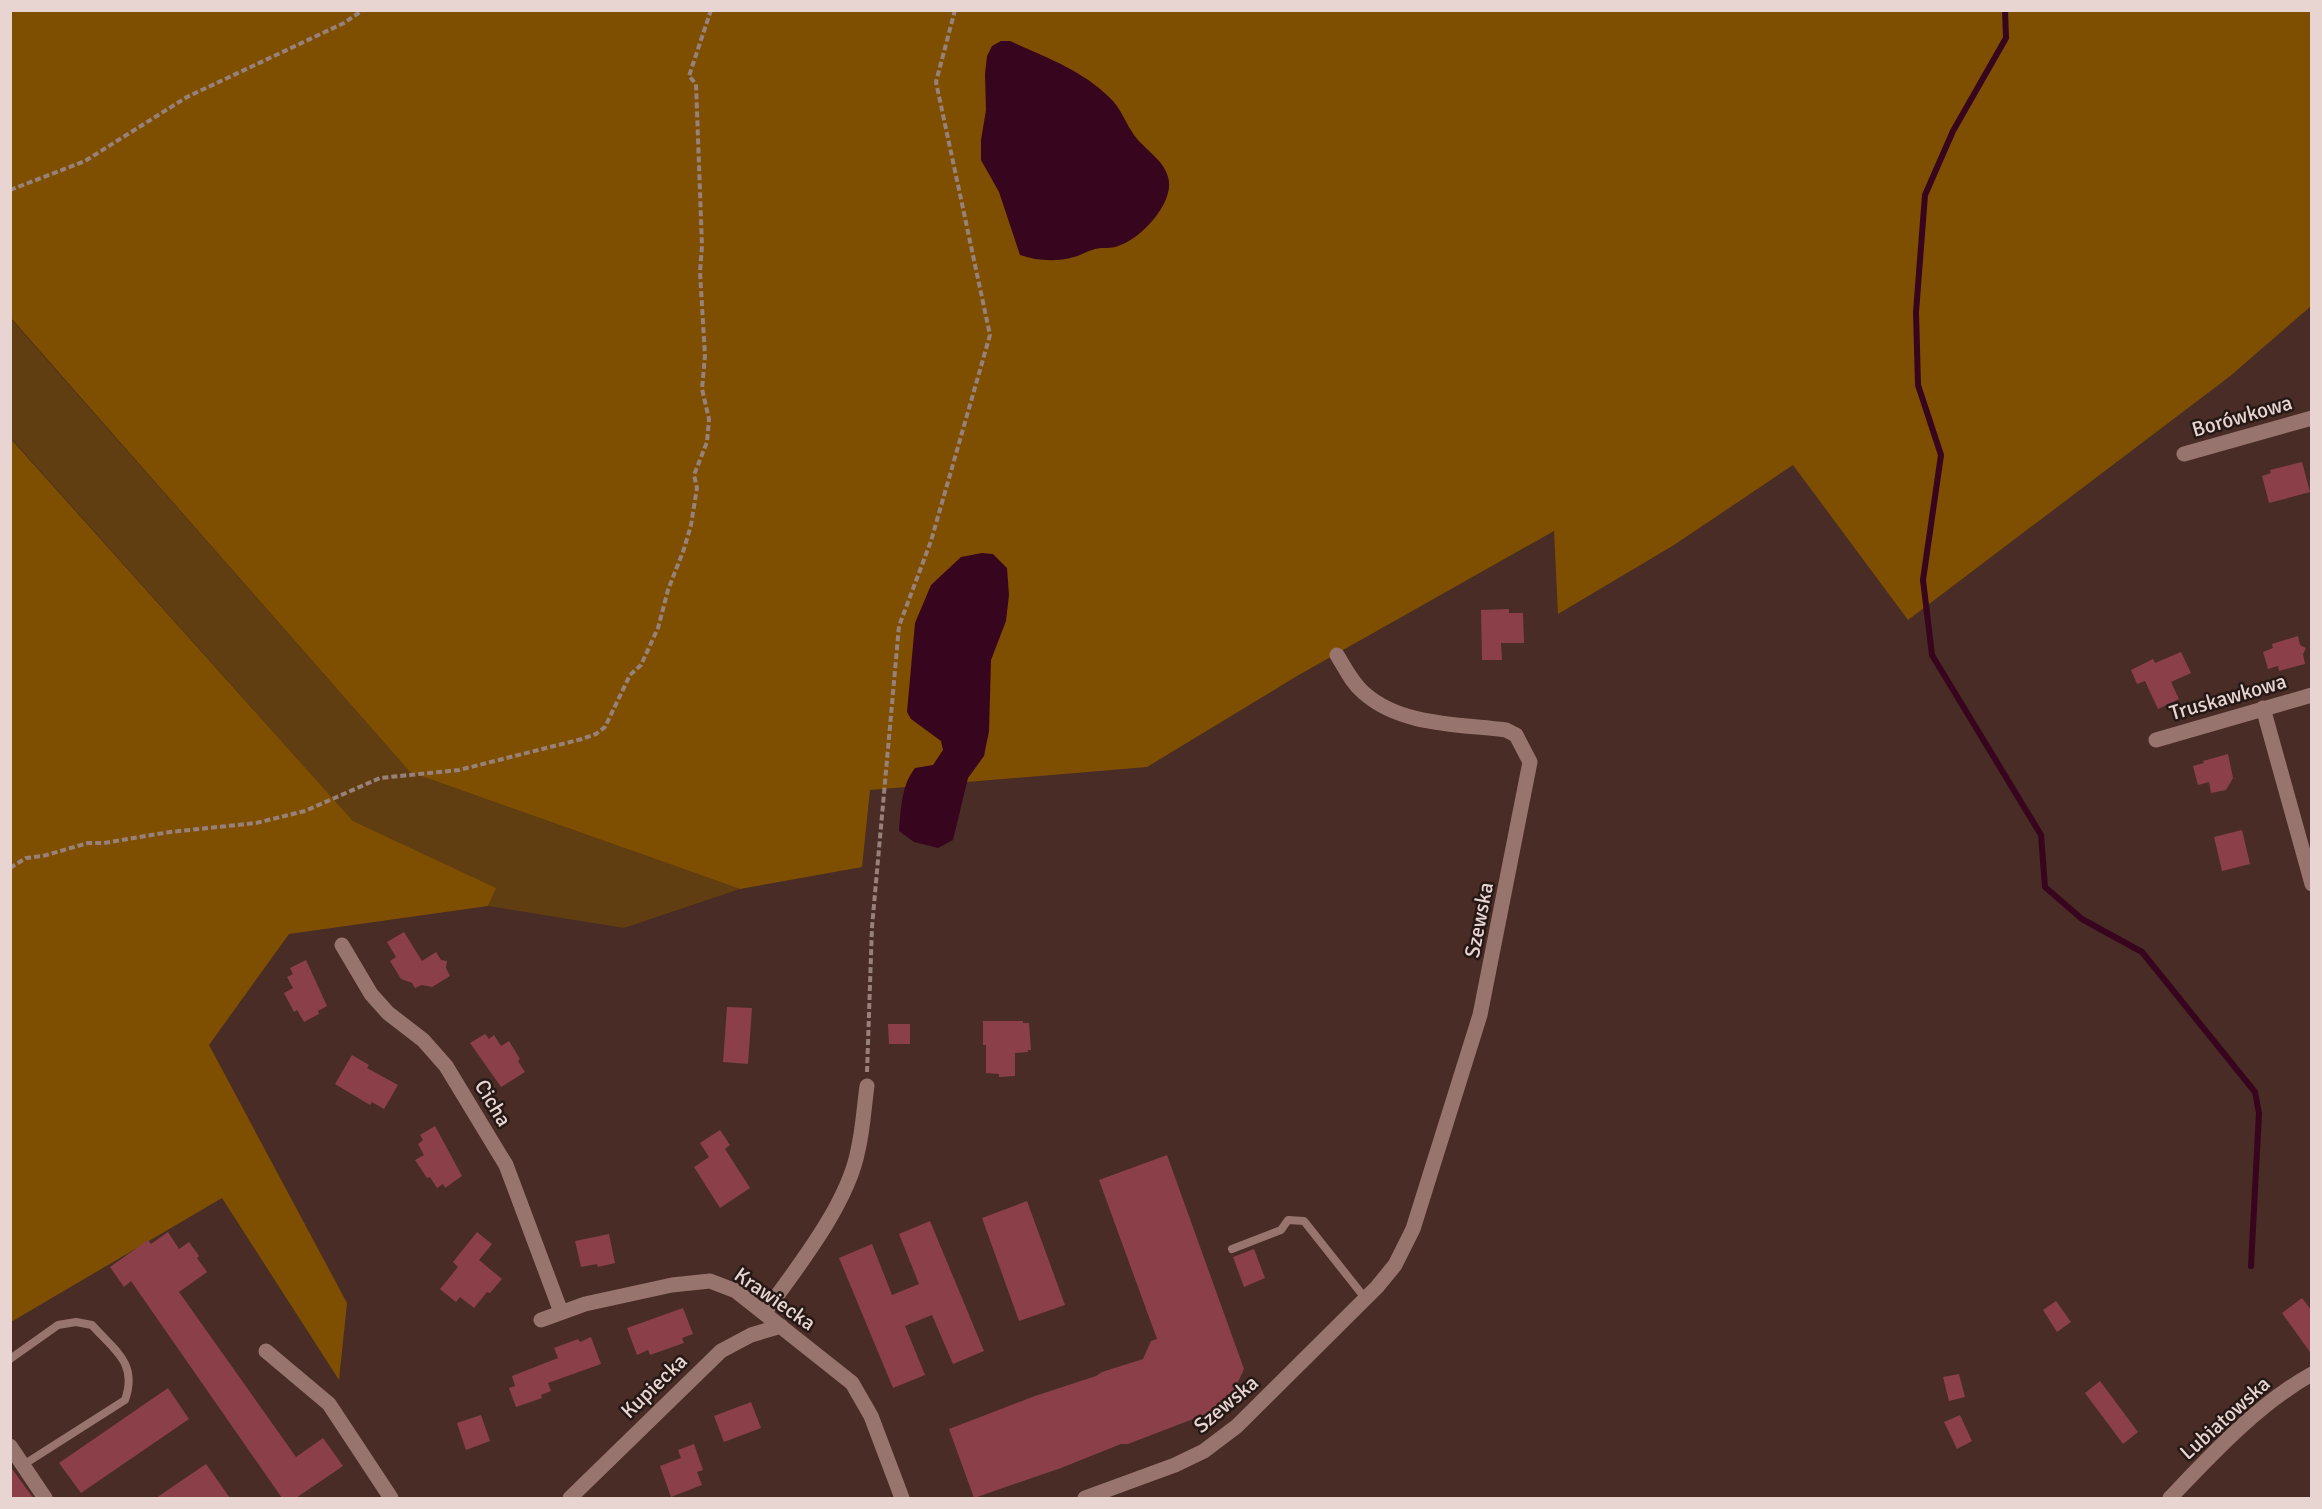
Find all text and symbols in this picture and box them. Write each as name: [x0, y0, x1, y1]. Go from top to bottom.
street label: Borówkowa: [2189, 389, 2295, 443]
street label: Truskawkowa: [2167, 668, 2289, 726]
street label: Szewska: [1459, 880, 1499, 960]
street label: Cicha: [469, 1075, 517, 1131]
street label: Krawiecka: [729, 1262, 821, 1336]
street label: Kupiecka: [615, 1348, 693, 1424]
street label: Szewska: [1188, 1369, 1264, 1439]
street label: Lubiatowska: [2174, 1371, 2276, 1465]

